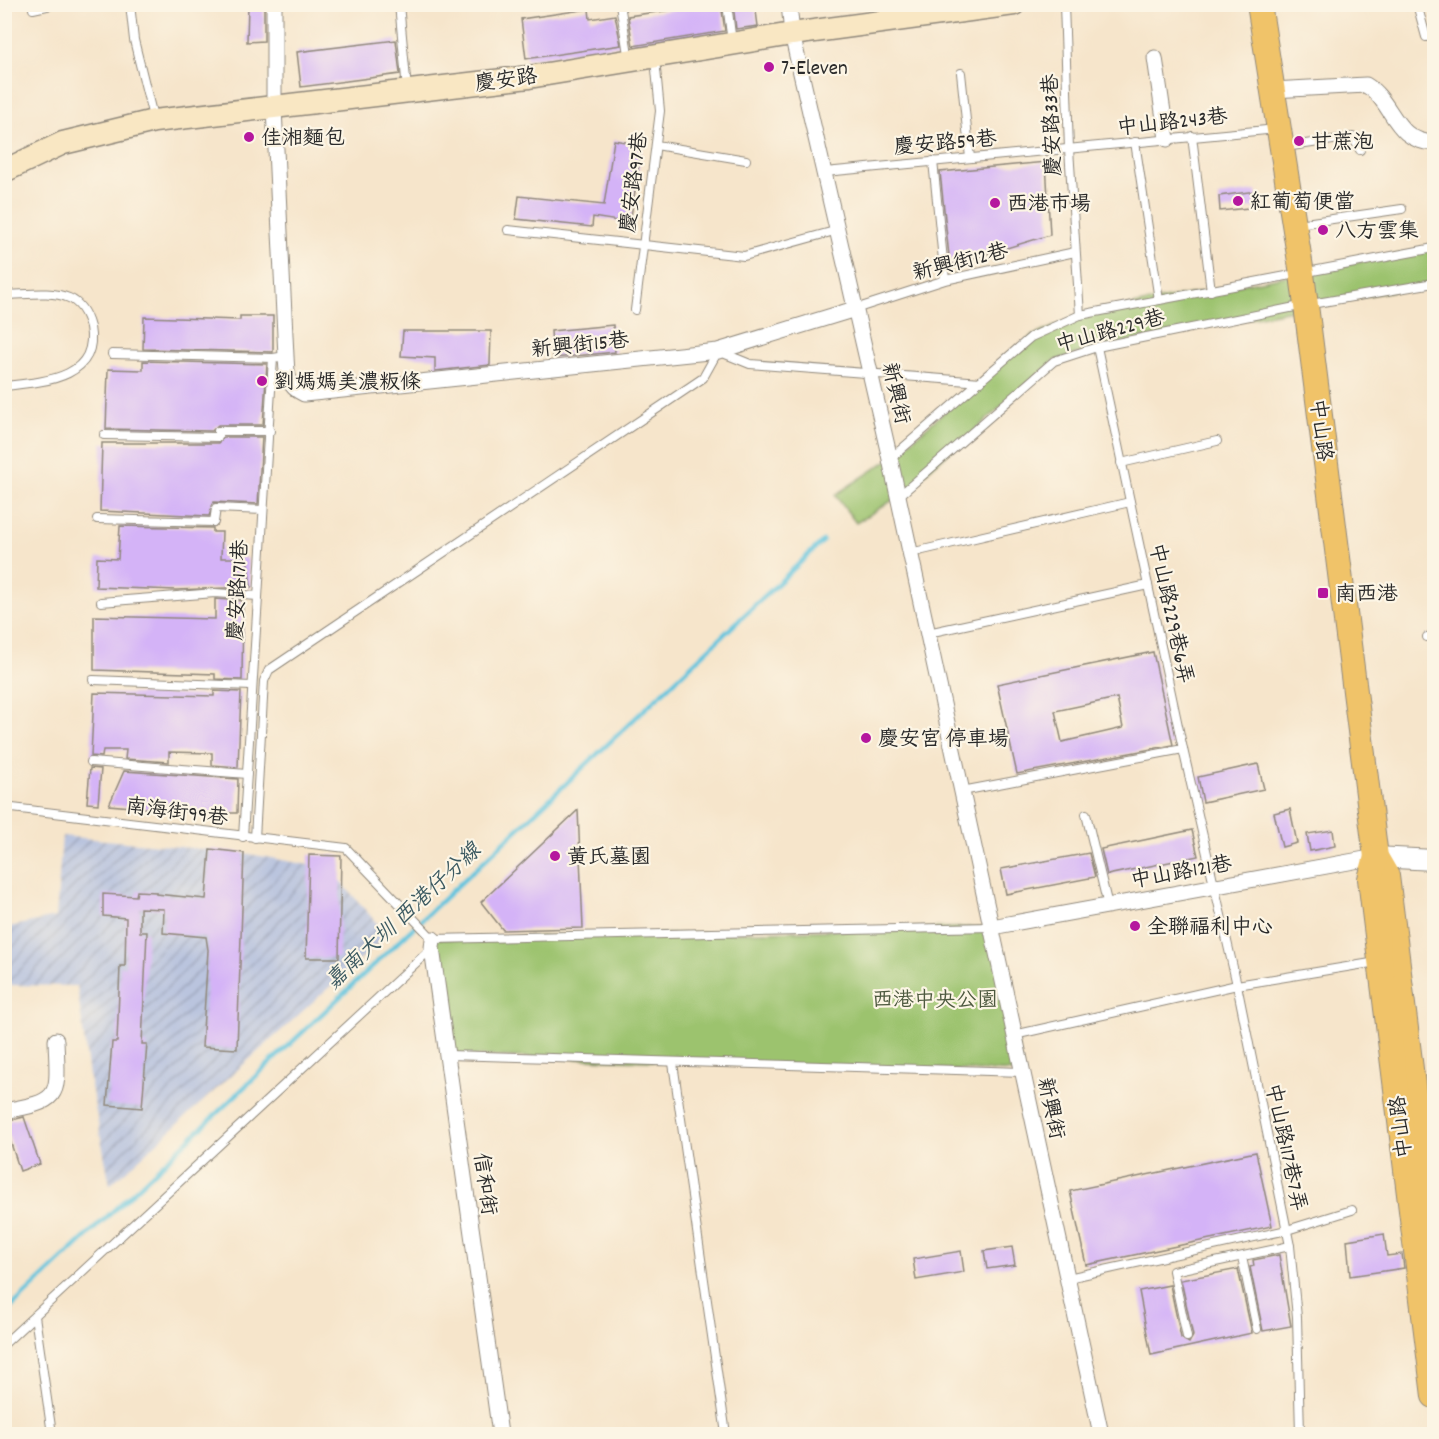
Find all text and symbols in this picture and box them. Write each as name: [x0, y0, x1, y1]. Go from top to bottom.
place label: 7-Eleven: [781, 55, 848, 85]
marker: 7-Eleven: [762, 60, 776, 74]
street label: 慶安路: [473, 63, 540, 101]
street label: 慶安路33巷: [1037, 73, 1071, 177]
street label: 中山路243巷: [1115, 103, 1229, 145]
place label: 佳湘麵包: [261, 125, 345, 155]
street label: 慶安路59巷: [892, 126, 998, 164]
place label: 甘蔗泡: [1311, 129, 1374, 159]
marker: 佳湘麵包: [242, 130, 256, 144]
street label: 慶安路97巷: [615, 130, 657, 235]
marker: 甘蔗泡: [1292, 134, 1306, 148]
place label: 紅葡萄便當: [1250, 189, 1355, 219]
place label: 西港市場: [1007, 191, 1091, 221]
marker: 紅葡萄便當: [1231, 194, 1245, 208]
marker: 西港市場: [988, 196, 1002, 210]
place label: 八方雲集: [1335, 218, 1419, 248]
marker: 八方雲集: [1316, 223, 1330, 237]
street label: 新興街12巷: [910, 238, 1012, 290]
street label: 中山路229巷: [1053, 304, 1169, 362]
street label: 新興街15巷: [530, 327, 631, 367]
street label: 新興街: [872, 360, 916, 428]
place label: 劉媽媽美濃粄條: [274, 369, 421, 399]
marker: 劉媽媽美濃粄條: [255, 374, 269, 388]
street label: 中山路: [1300, 397, 1338, 463]
street label: 慶安路171巷: [222, 539, 258, 641]
street label: 中山路229巷6弄: [1140, 540, 1199, 687]
place label: 南西港: [1335, 581, 1398, 611]
marker: 南西港: [1316, 586, 1330, 600]
place label: 慶安宮 停車場: [878, 726, 1009, 756]
marker: 慶安宮 停車場: [859, 731, 873, 745]
street label: 南海街99巷: [124, 793, 230, 835]
water label: 嘉南大圳 西港仔分線: [320, 836, 490, 998]
place label: 黃氏墓園: [567, 844, 651, 874]
marker: 黃氏墓園: [548, 849, 562, 863]
street label: 中山路121巷: [1129, 850, 1235, 898]
place label: 全聯福利中心: [1147, 914, 1273, 944]
marker: 全聯福利中心: [1128, 919, 1142, 933]
park label: 西港中央公園: [872, 987, 998, 1017]
street label: 新興街: [1028, 1075, 1070, 1143]
street label: 中山路117巷7弄: [1256, 1081, 1312, 1214]
street label: 中山路: [1384, 1094, 1422, 1160]
street label: 信和街: [464, 1151, 502, 1218]

